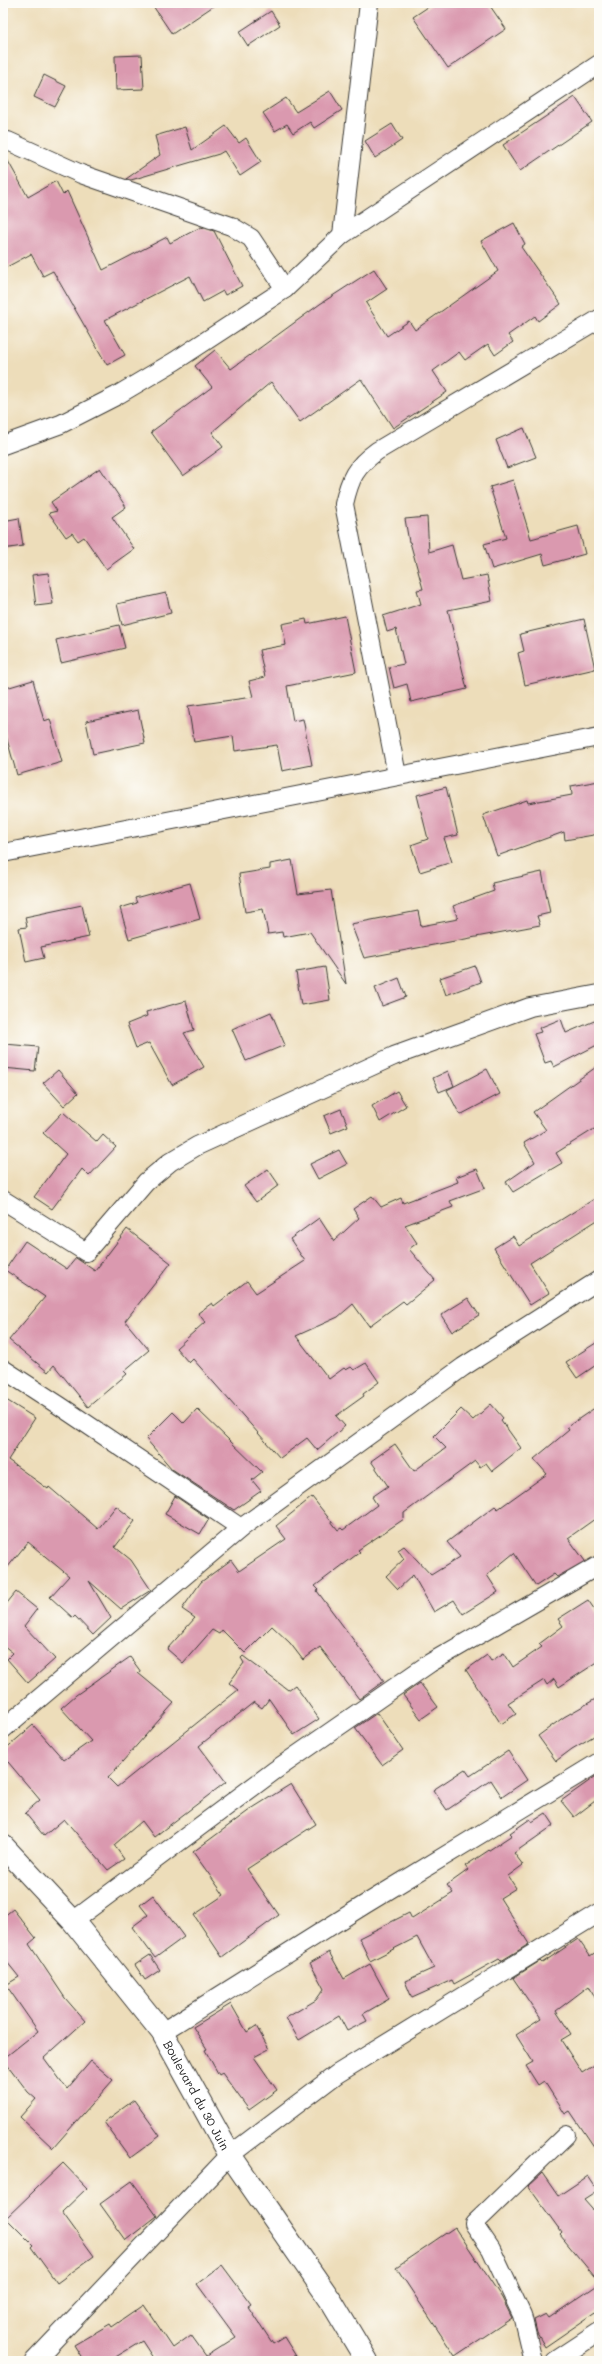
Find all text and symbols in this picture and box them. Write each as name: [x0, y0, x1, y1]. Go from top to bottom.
street label: Boulevard du 30 Juin: [160, 2038, 234, 2153]

